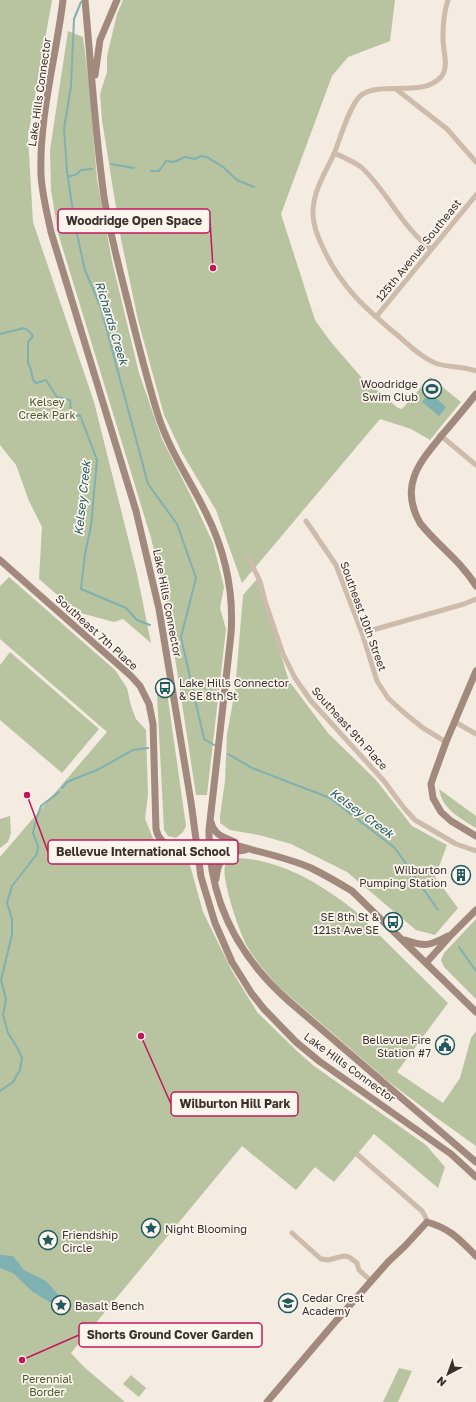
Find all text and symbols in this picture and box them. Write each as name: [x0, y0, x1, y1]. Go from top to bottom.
street label: Lake Hills Connector: [25, 36, 53, 147]
street label: 125th Avenue Southeast: [373, 196, 463, 304]
callout: Woodridge Open Space: [58, 209, 210, 233]
text: Woodridge Open Space: [66, 213, 202, 228]
water label: Richards Creek: [92, 279, 132, 368]
place label: Woodridge Swim Club: [361, 377, 418, 403]
sports icon: Woodridge Swim Club: [421, 378, 443, 400]
park label: Kelsey Creek Park: [18, 395, 76, 421]
water label: Kelsey Creek: [71, 459, 94, 536]
street label: Lake Hills Connector: [151, 548, 185, 659]
street label: Southeast 10th Street: [338, 559, 390, 673]
street label: Southeast 7th Place: [53, 592, 141, 672]
place label: Lake Hills Connector & SE 8th St: [179, 676, 290, 702]
bus stop icon: Lake Hills Connector & SE 8th St: [154, 677, 176, 699]
street label: Southeast 9th Place: [309, 684, 391, 772]
water label: Kelsey Creek: [327, 785, 398, 842]
callout: Bellevue International School: [48, 840, 238, 864]
text: Bellevue International School: [56, 844, 230, 859]
place label: Wilburton Pumping Station: [359, 863, 447, 889]
building icon: Wilburton Pumping Station: [450, 864, 472, 886]
place label: SE 8th St & 121st Ave SE: [313, 910, 380, 936]
bus stop icon: SE 8th St & 121st Ave SE: [382, 911, 404, 933]
street label: Lake Hills Connector: [302, 1029, 399, 1105]
place label: Bellevue Fire Station #7: [362, 1033, 431, 1059]
public building icon: Bellevue Fire Station #7: [434, 1034, 456, 1056]
callout: Wilburton Hill Park: [171, 1092, 298, 1116]
text: Wilburton Hill Park: [180, 1096, 290, 1111]
place icon: Night Blooming: [140, 1217, 162, 1239]
place label: Night Blooming: [165, 1222, 247, 1235]
place label: Friendship Circle: [62, 1228, 118, 1254]
place icon: Friendship Circle: [37, 1229, 59, 1251]
place label: Cedar Crest Academy: [302, 1291, 364, 1317]
school or university icon: Cedar Crest Academy: [277, 1292, 299, 1314]
place icon: Basalt Bench: [50, 1294, 72, 1316]
place label: Basalt Bench: [75, 1299, 144, 1312]
callout: Shorts Ground Cover Garden: [79, 1323, 262, 1347]
text: Shorts Ground Cover Garden: [87, 1327, 253, 1342]
north arrow: [428, 1354, 468, 1394]
park label: Perennial Border: [22, 1372, 73, 1398]
text: N: [434, 1374, 449, 1390]

